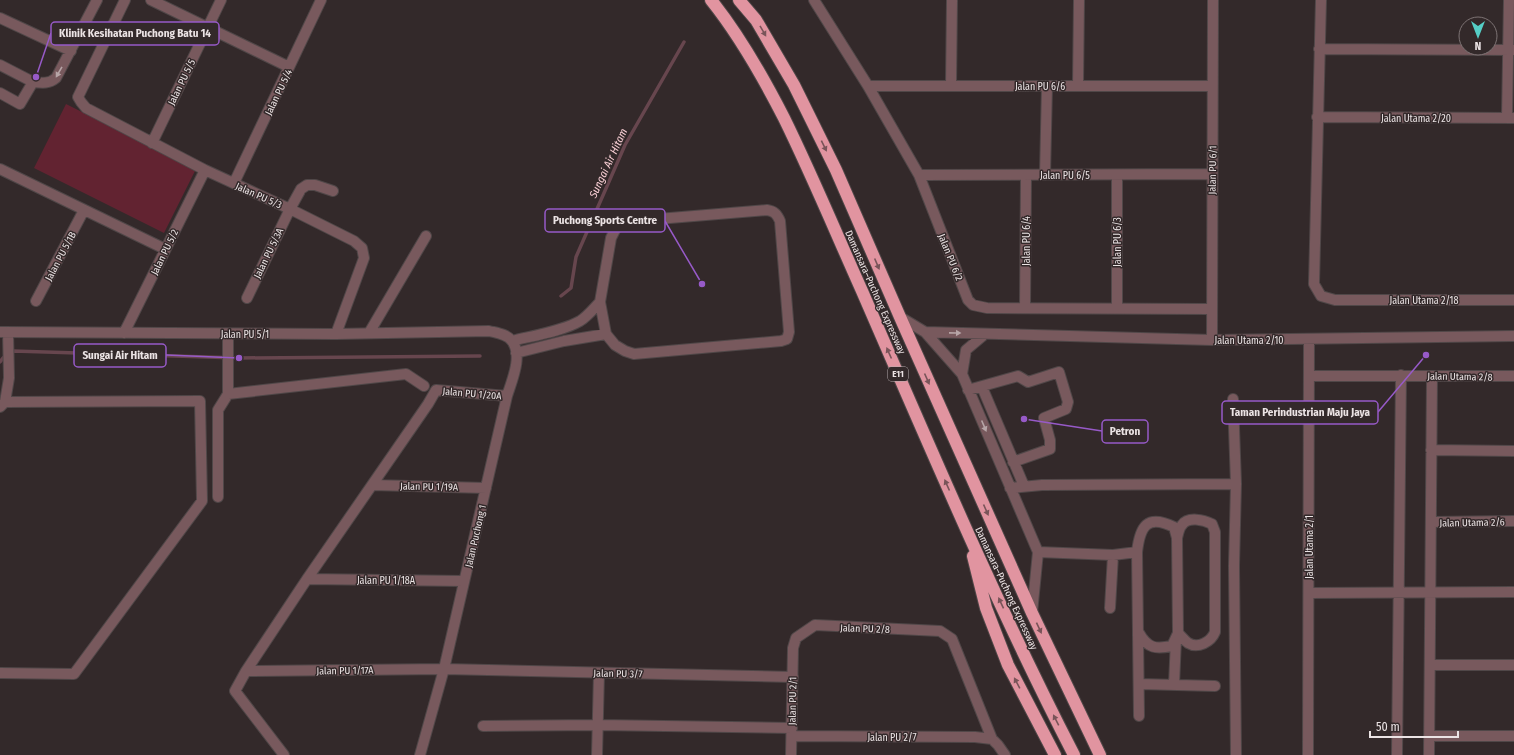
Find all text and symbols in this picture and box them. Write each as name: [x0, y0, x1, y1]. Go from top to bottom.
north arrow: [1458, 16, 1498, 56]
callout: Klinik Kesihatan Puchong Batu 14: [51, 22, 219, 45]
one-way arrow: [759, 25, 766, 37]
text: Klinik Kesihatan Puchong Batu 14: [59, 27, 211, 40]
text: N: [1475, 39, 1481, 52]
street label: Jalan PU 5/5: [166, 57, 198, 107]
one-way arrow: [56, 66, 63, 78]
street label: Jalan PU 5/4: [263, 67, 295, 117]
street label: Jalan PU 6/6: [1015, 81, 1065, 93]
street label: Jalan Utama 2/20: [1381, 113, 1451, 125]
water label: Sungai Air Hitam: [586, 126, 630, 201]
one-way arrow: [821, 140, 827, 151]
street label: Jalan PU 6/1: [1207, 145, 1219, 195]
street label: Jalan PU 6/5: [1040, 170, 1090, 182]
street label: Jalan PU 5/3: [234, 180, 284, 212]
callout: Puchong Sports Centre: [545, 209, 665, 232]
text: Puchong Sports Centre: [553, 214, 657, 227]
street label: Jalan PU 6/4: [1021, 216, 1033, 266]
street label: Jalan PU 6/3: [1112, 217, 1124, 267]
street label: Jalan PU 5/3A: [252, 226, 287, 281]
street label: Jalan PU 5/2: [149, 227, 181, 277]
street label: Jalan PU 5/1B: [43, 229, 79, 283]
street label: Damansara–Puchong Expressway: [842, 229, 908, 357]
street label: Jalan PU 6/2: [935, 232, 965, 283]
one-way arrow: [874, 259, 880, 271]
street label: Jalan Utama 2/18: [1390, 295, 1458, 307]
street label: Jalan PU 5/1: [221, 329, 269, 341]
one-way arrow: [949, 330, 962, 336]
street label: Jalan Utama 2/10: [1214, 335, 1284, 347]
callout: Sungai Air Hitam: [74, 344, 166, 367]
one-way arrow: [886, 347, 892, 358]
text: Sungai Air Hitam: [82, 349, 158, 362]
road number: E11: [888, 367, 908, 381]
street label: Jalan Utama 2/8: [1427, 370, 1493, 384]
one-way arrow: [924, 373, 930, 384]
street label: Jalan PU 1/20A: [442, 385, 503, 403]
callout: Taman Perindustrian Maju Jaya: [1222, 401, 1378, 424]
text: Taman Perindustrian Maju Jaya: [1230, 406, 1371, 419]
callout: Petron: [1102, 420, 1148, 443]
one-way arrow: [981, 421, 987, 432]
text: Petron: [1110, 425, 1140, 438]
one-way arrow: [944, 479, 950, 490]
street label: Jalan PU 1/19A: [400, 480, 459, 494]
street label: Jalan Puchong 1: [463, 504, 489, 569]
one-way arrow: [983, 504, 989, 516]
street label: Jalan Utama 2/1: [1304, 515, 1316, 579]
street label: Jalan Utama 2/6: [1439, 516, 1505, 530]
street label: Damansara–Puchong Expressway: [972, 525, 1040, 652]
street label: Jalan PU 1/18A: [357, 575, 416, 587]
one-way arrow: [997, 597, 1004, 609]
street label: Jalan PU 2/8: [840, 622, 890, 636]
one-way arrow: [1036, 623, 1042, 634]
street label: Jalan PU 1/17A: [316, 664, 374, 677]
street label: Jalan PU 3/7: [593, 668, 643, 680]
street label: Jalan PU 2/1: [787, 677, 799, 725]
one-way arrow: [1014, 678, 1020, 689]
scale bar: [1370, 713, 1458, 739]
one-way arrow: [1053, 715, 1059, 726]
text: 50 m: [1376, 720, 1400, 734]
street label: Jalan PU 2/7: [867, 732, 917, 744]

